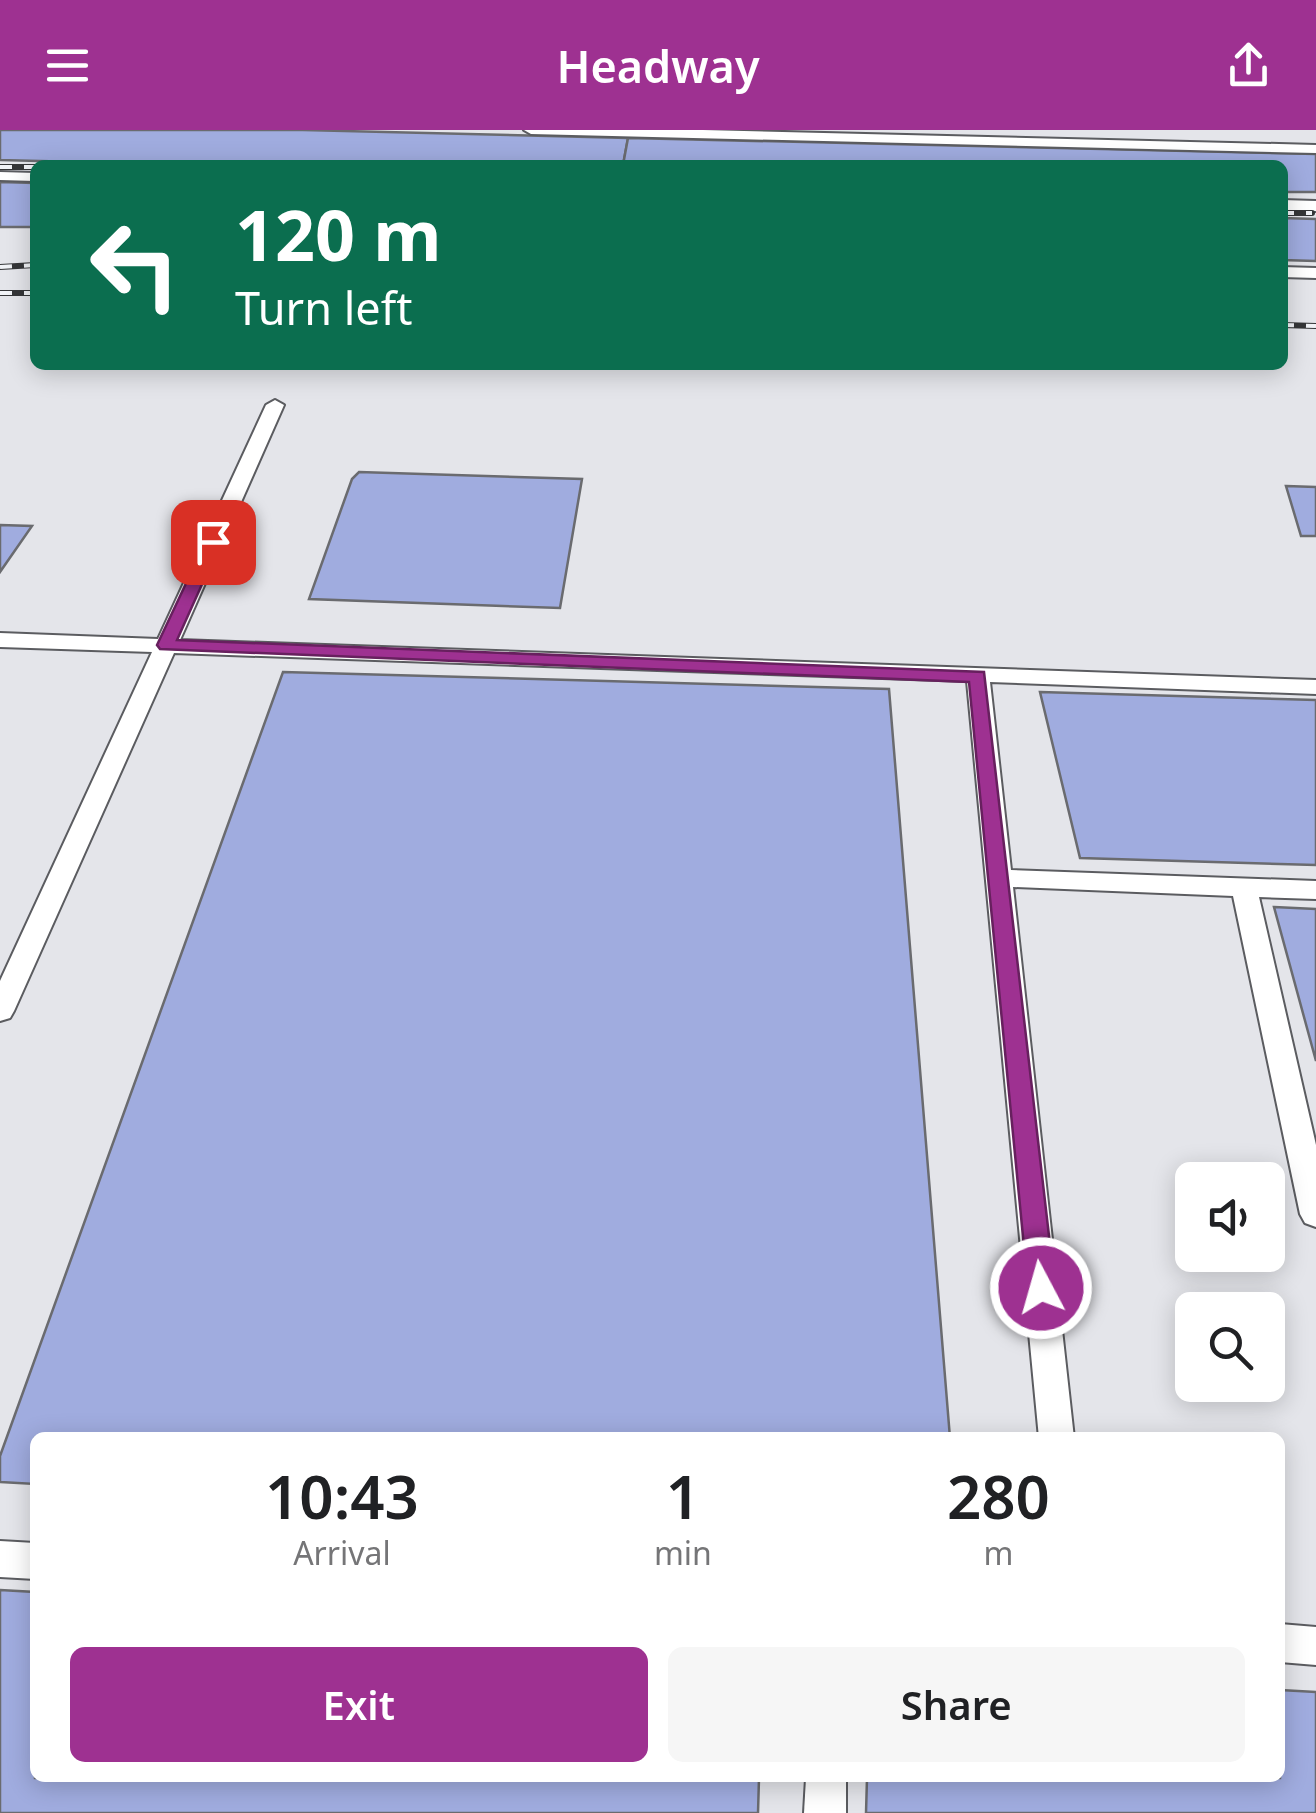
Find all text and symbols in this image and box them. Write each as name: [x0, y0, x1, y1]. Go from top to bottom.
text: Headway: [556, 35, 760, 96]
icon: menu: [40, 38, 95, 93]
icon: share: [1221, 38, 1276, 93]
text: 120 m: [235, 186, 442, 282]
icon: left: [70, 200, 200, 330]
text: Turn left: [235, 277, 412, 338]
pin: [171, 500, 256, 585]
icon: arrive: [186, 515, 241, 570]
map controls: [1175, 1162, 1285, 1402]
button: sound: [1175, 1162, 1285, 1272]
position arrow: [989, 1236, 1093, 1340]
button: search: [1175, 1292, 1285, 1402]
text: 10:43: [265, 1455, 419, 1537]
text: 1: [666, 1455, 700, 1537]
text: 280: [947, 1455, 1050, 1537]
text: Arrival: [293, 1531, 391, 1574]
text: min: [654, 1531, 712, 1574]
text: m: [983, 1531, 1013, 1574]
button: Exit: [70, 1647, 648, 1762]
button: Share: [668, 1647, 1245, 1762]

